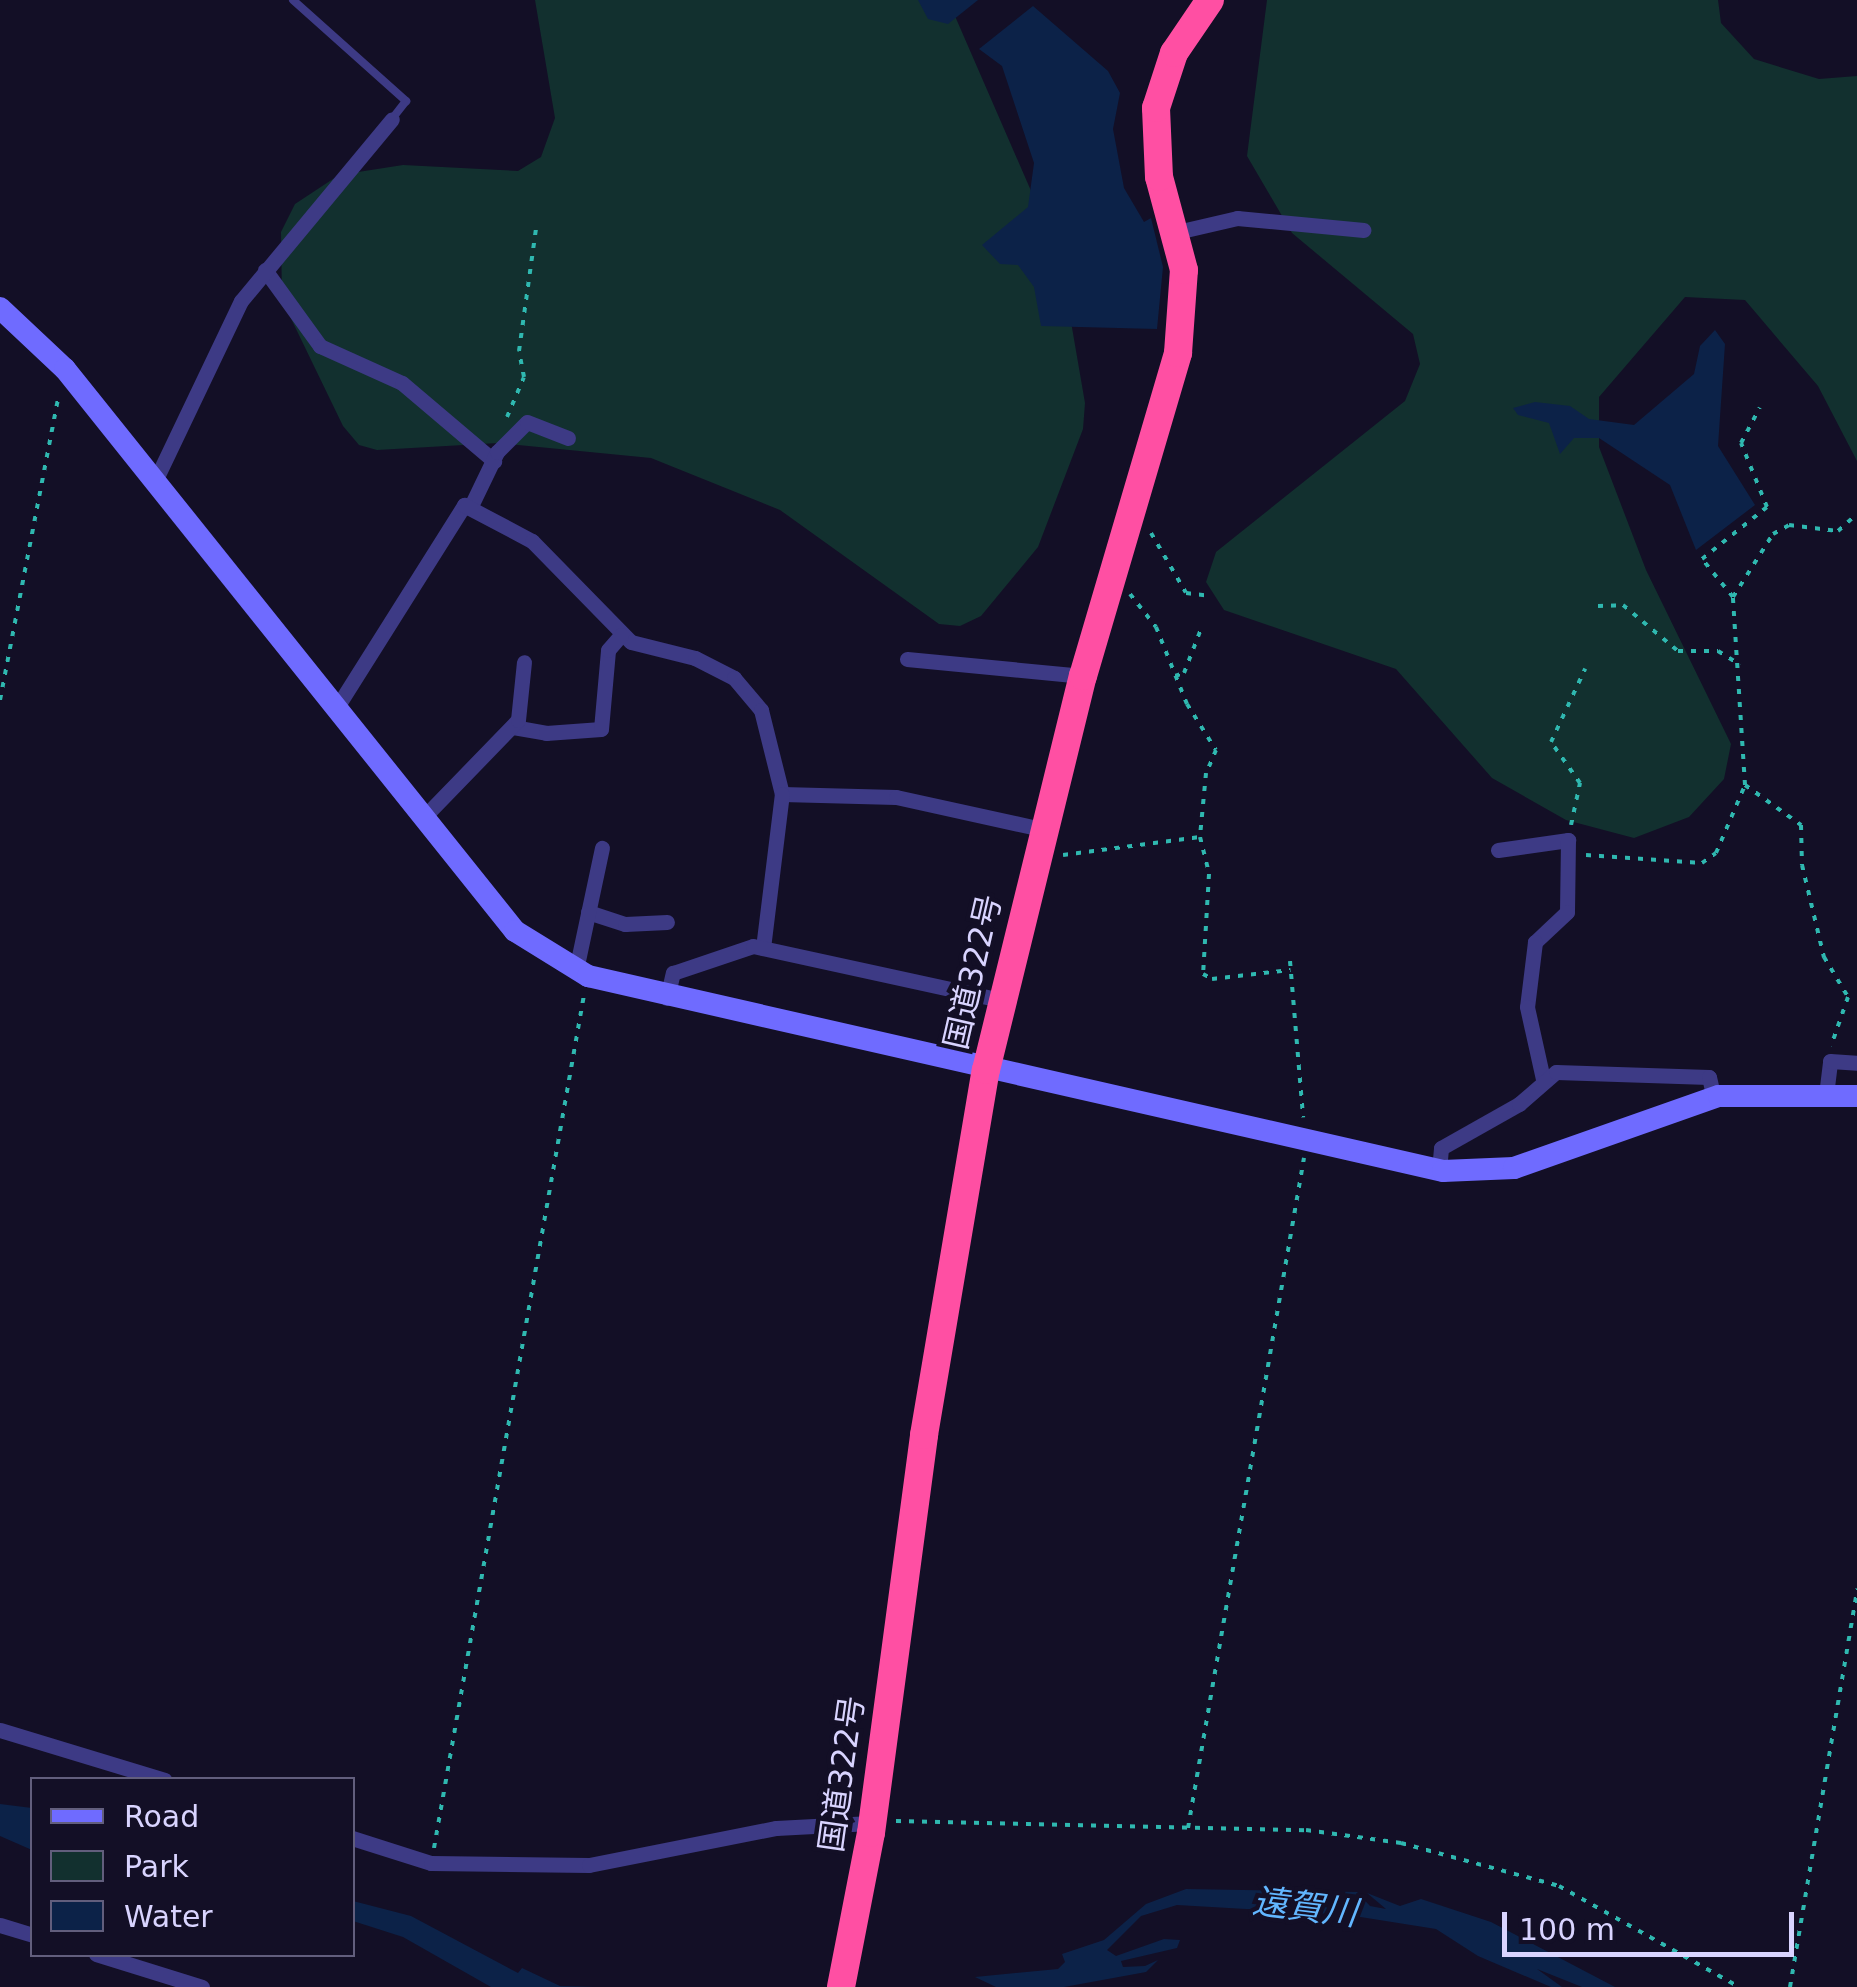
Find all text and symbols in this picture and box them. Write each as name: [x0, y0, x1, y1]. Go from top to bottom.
street label: 国道322号: [937, 891, 1009, 1053]
street label: 国道322号: [812, 1694, 872, 1854]
legend: [30, 1777, 355, 1957]
text: Road: [124, 1799, 199, 1834]
text: Park: [124, 1849, 189, 1884]
water label: 遠賀川: [1250, 1880, 1360, 1934]
scale bar: [1507, 1892, 1800, 1954]
text: Water: [124, 1899, 213, 1934]
text: 100 m: [1519, 1912, 1615, 1947]

